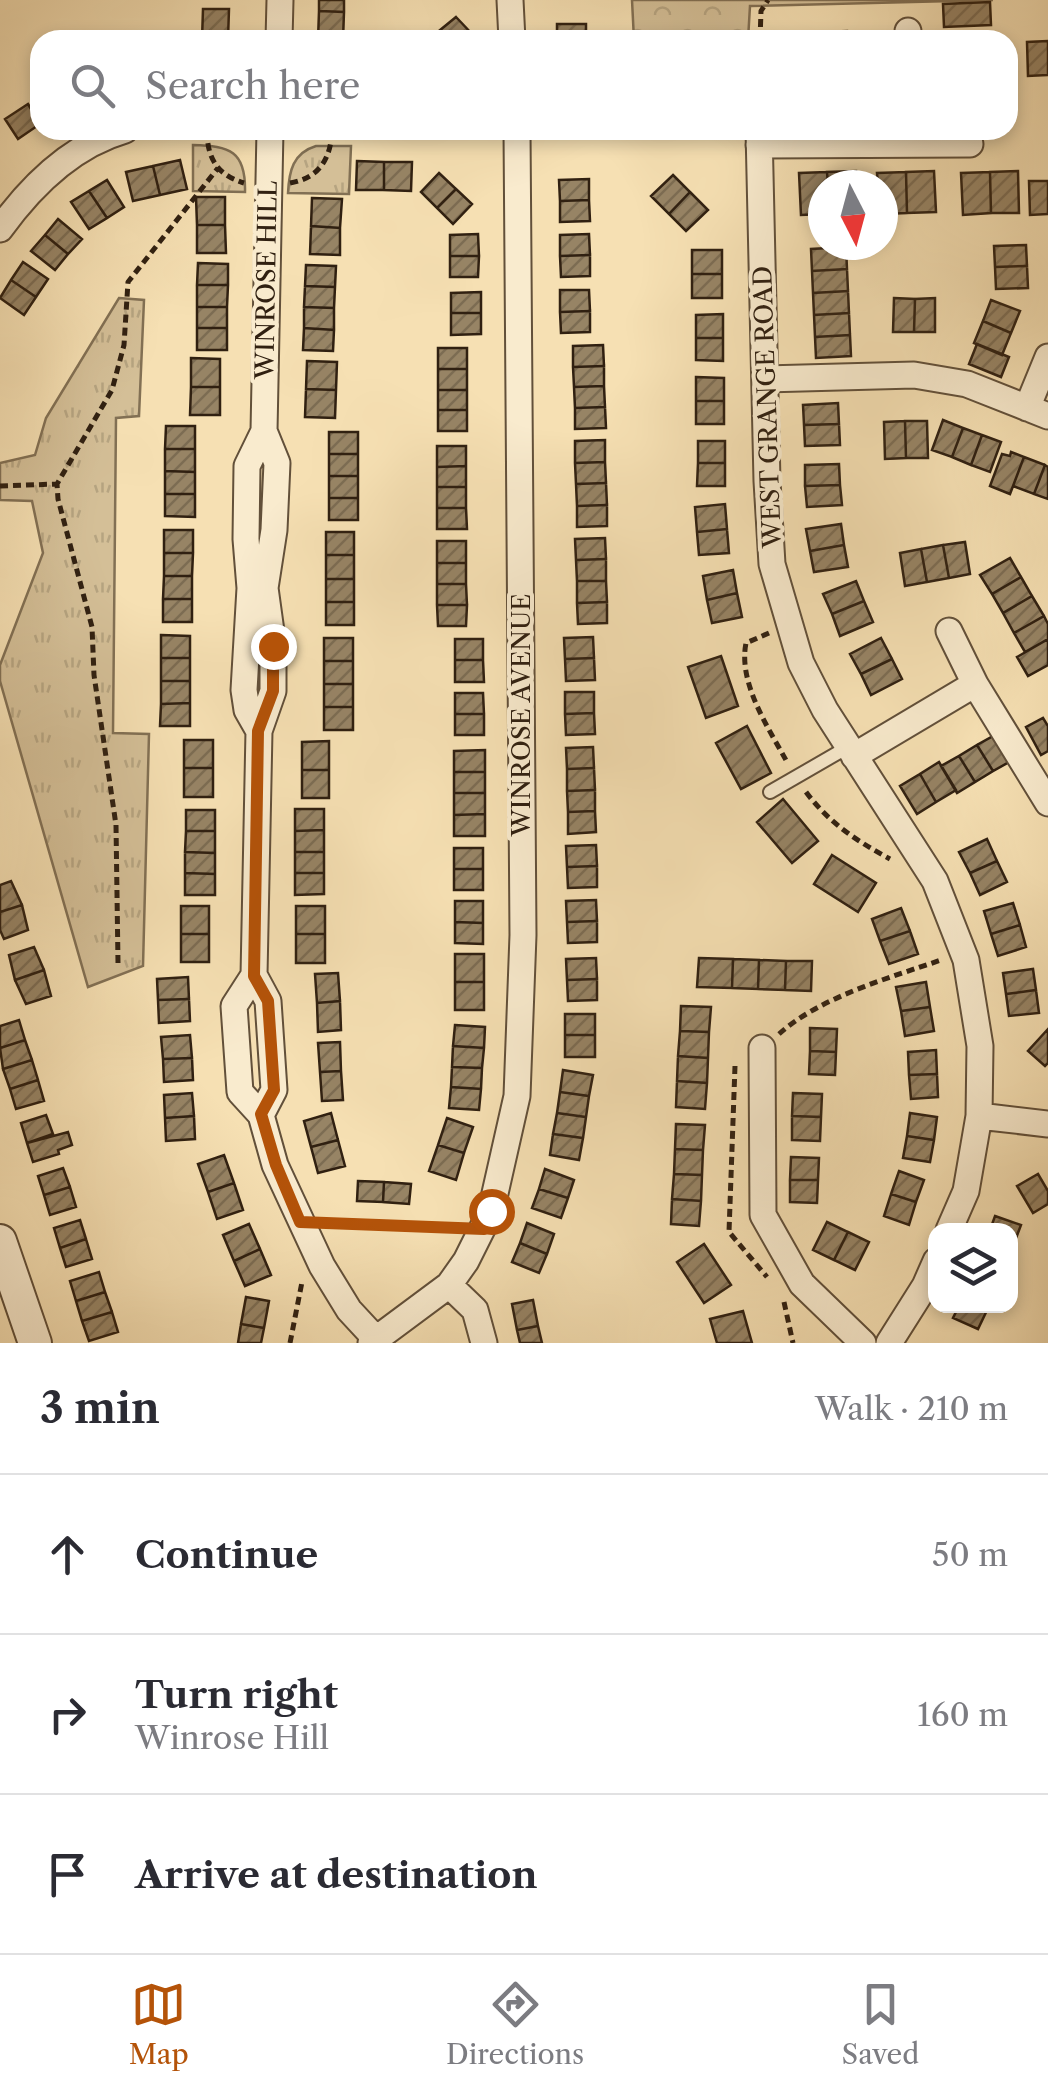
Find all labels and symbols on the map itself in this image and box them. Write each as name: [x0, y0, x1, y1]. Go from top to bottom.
north arrow: [808, 170, 898, 260]
street label: WINROSE HILL: [249, 180, 284, 381]
street label: WEST GRANGE ROAD: [747, 265, 788, 550]
street label: WINROSE AVENUE: [506, 593, 537, 838]
route end: [251, 624, 297, 670]
route start: [469, 1189, 515, 1235]

